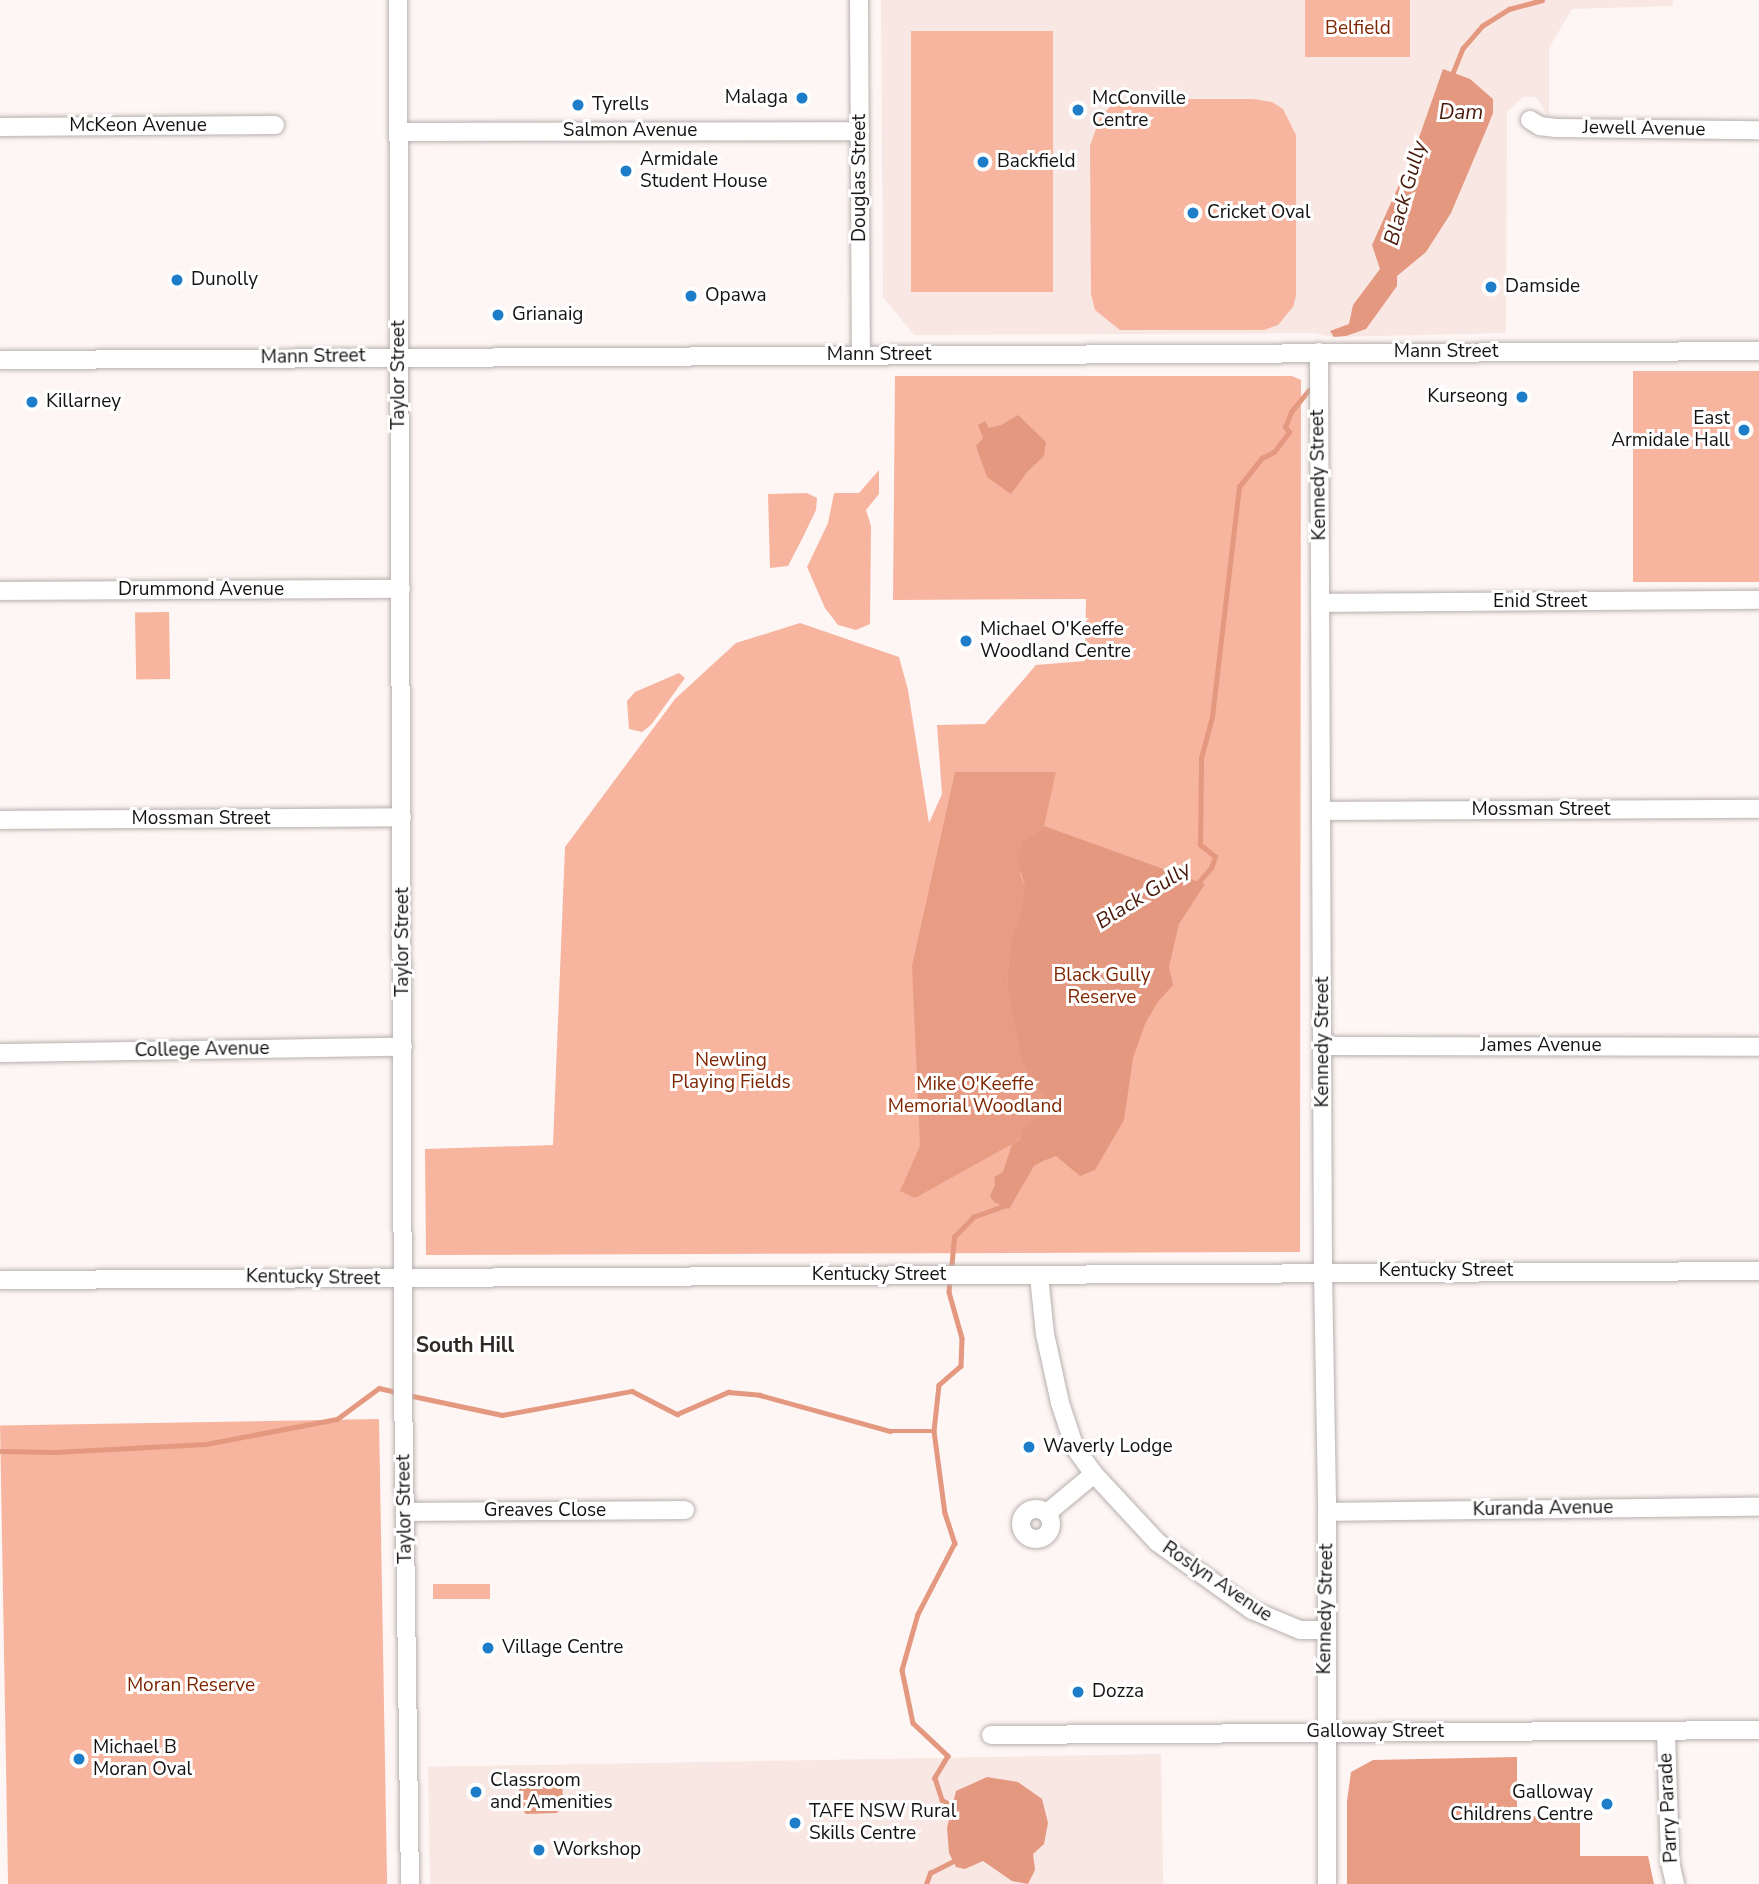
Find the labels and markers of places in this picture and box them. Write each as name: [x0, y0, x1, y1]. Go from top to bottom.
place label: Malaga: [725, 87, 788, 109]
place label: McConville Centre: [1092, 88, 1186, 132]
marker: Malaga: [794, 90, 810, 106]
place label: Tyrells: [592, 94, 649, 116]
marker: Tyrells: [570, 97, 586, 113]
marker: McConville Centre: [1070, 102, 1086, 118]
place label: Armidale Student House: [640, 149, 767, 193]
place label: Backfield: [997, 151, 1076, 173]
marker: Backfield: [975, 154, 991, 170]
marker: Armidale Student House: [618, 163, 634, 179]
place label: Cricket Oval: [1207, 202, 1311, 224]
marker: Cricket Oval: [1185, 205, 1201, 221]
place label: Dunolly: [191, 269, 258, 291]
marker: Dunolly: [169, 272, 185, 288]
place label: Damside: [1505, 276, 1580, 298]
marker: Damside: [1483, 279, 1499, 295]
place label: Opawa: [705, 285, 766, 307]
marker: Opawa: [683, 288, 699, 304]
place label: Grianaig: [512, 304, 583, 326]
marker: Grianaig: [490, 307, 506, 323]
place label: Kurseong: [1427, 386, 1508, 408]
marker: Kurseong: [1514, 389, 1530, 405]
place label: Killarney: [46, 391, 121, 413]
marker: Killarney: [24, 394, 40, 410]
place label: East Armidale Hall: [1611, 408, 1730, 452]
marker: East Armidale Hall: [1736, 422, 1752, 438]
place label: Michael O'Keeffe Woodland Centre: [980, 619, 1131, 663]
marker: Michael O'Keeffe Woodland Centre: [958, 633, 974, 649]
place label: Waverly Lodge: [1043, 1436, 1173, 1458]
marker: Waverly Lodge: [1021, 1439, 1037, 1455]
place label: Village Centre: [502, 1637, 623, 1659]
marker: Village Centre: [480, 1640, 496, 1656]
place label: Dozza: [1092, 1681, 1144, 1703]
marker: Dozza: [1070, 1684, 1086, 1700]
place label: Michael B Moran Oval: [93, 1737, 192, 1781]
marker: Michael B Moran Oval: [71, 1751, 87, 1767]
place label: Classroom and Amenities: [490, 1770, 613, 1814]
place label: Galloway Childrens Centre: [1450, 1782, 1593, 1826]
marker: Classroom and Amenities: [468, 1784, 484, 1800]
marker: Galloway Childrens Centre: [1599, 1796, 1615, 1812]
place label: TAFE NSW Rural Skills Centre: [809, 1801, 956, 1845]
marker: TAFE NSW Rural Skills Centre: [787, 1815, 803, 1831]
place label: Workshop: [553, 1839, 641, 1861]
marker: Workshop: [531, 1842, 547, 1858]

